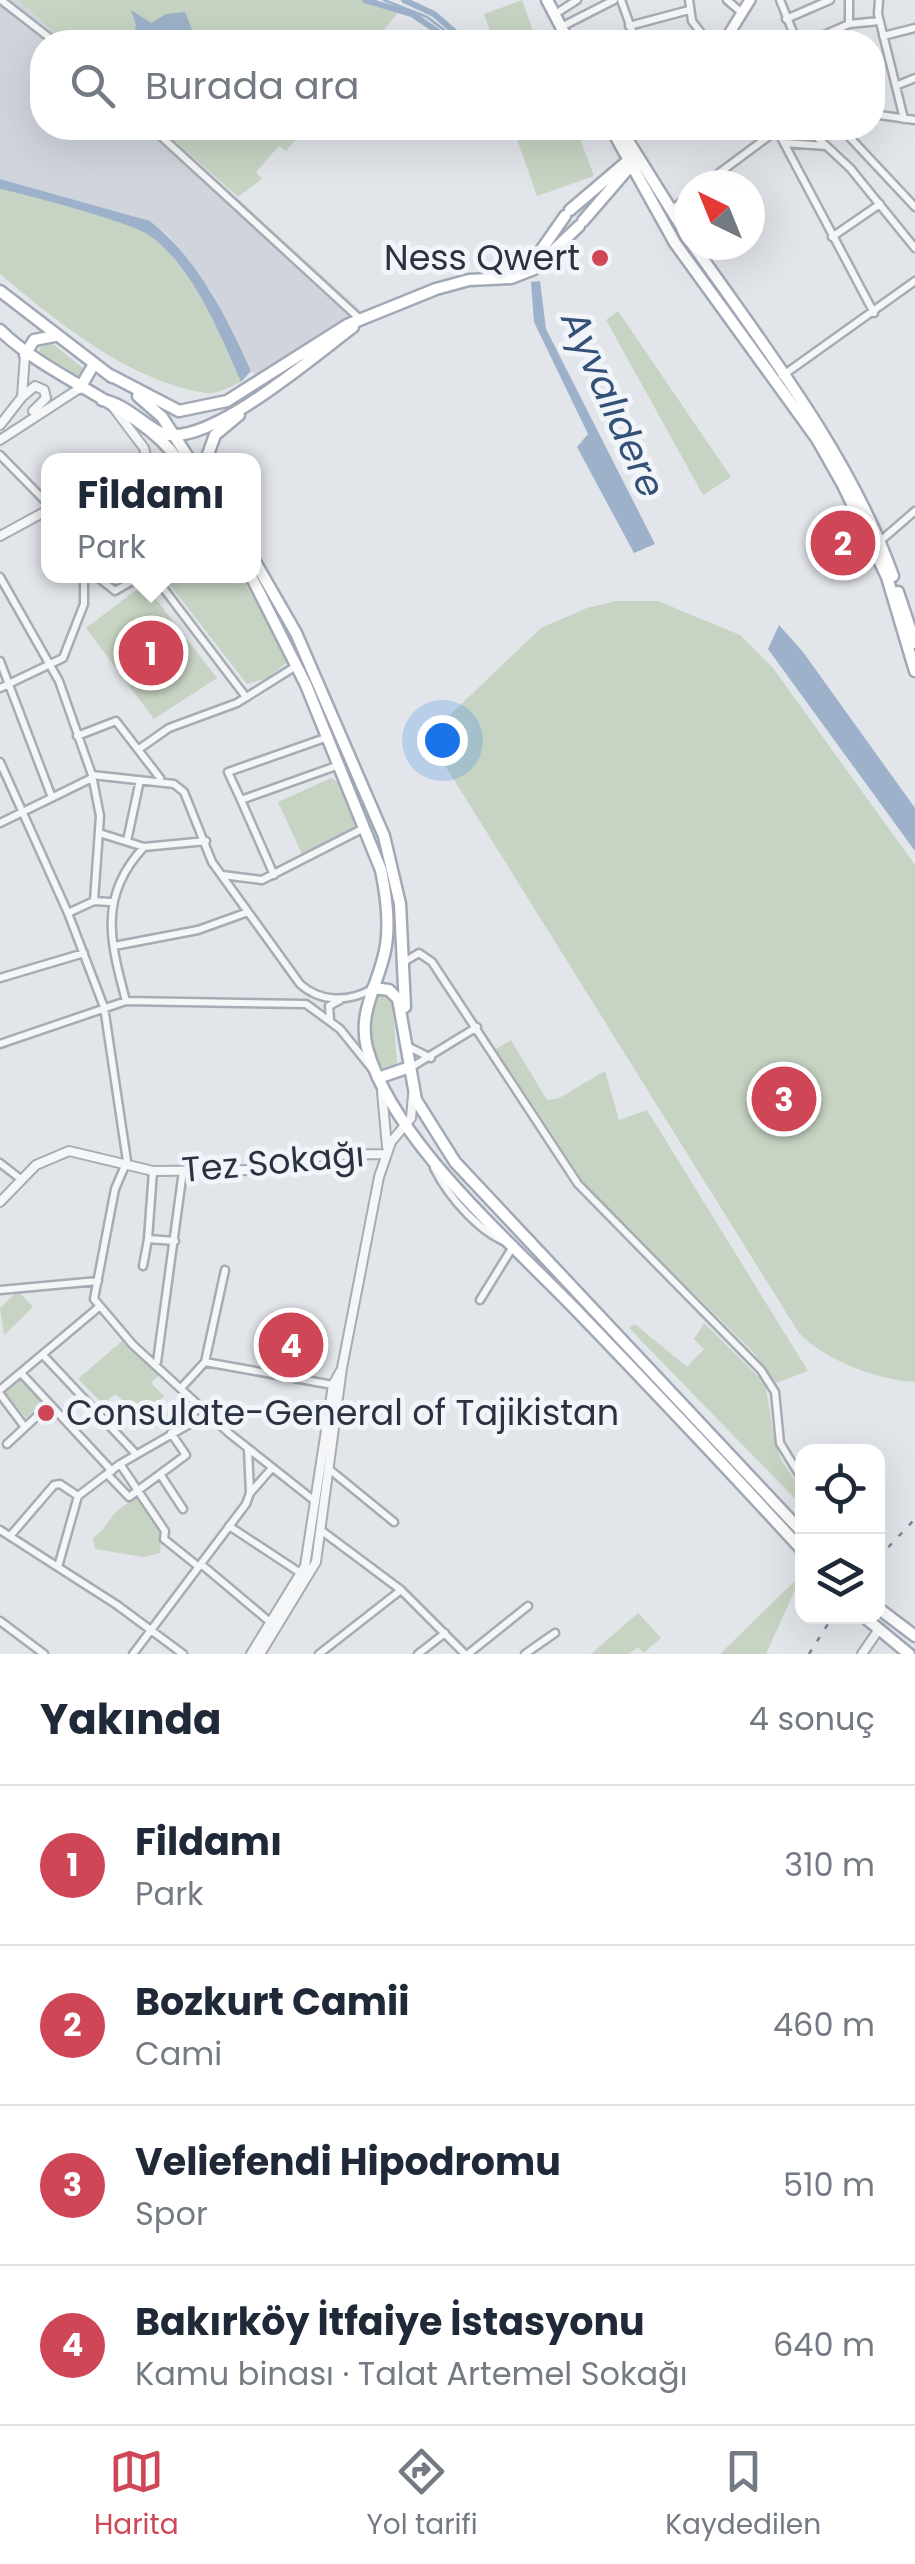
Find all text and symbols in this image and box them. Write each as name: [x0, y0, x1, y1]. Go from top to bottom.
search box: [30, 30, 885, 140]
icon: search: [65, 58, 120, 113]
text: Burada ara: [145, 59, 360, 112]
north arrow: [675, 170, 765, 260]
place label: Ness Qwert: [384, 233, 580, 282]
marker: Ness Qwert: [589, 247, 611, 269]
water label: Ayvalıdere: [548, 301, 678, 506]
popup: [41, 453, 261, 583]
text: Fildamı: [77, 468, 225, 521]
pin: 2: [810, 506, 876, 580]
text: Park: [77, 524, 146, 569]
pin: 1: [118, 616, 184, 690]
your location: [417, 715, 468, 766]
pin: 3: [752, 1062, 816, 1136]
street label: Tez Sokağı: [180, 1129, 366, 1194]
pin: 4: [258, 1308, 324, 1382]
place label: Consulate-General of Tajikistan: [66, 1388, 619, 1437]
marker: Consulate-General of Tajikistan: [35, 1402, 57, 1424]
map controls: [795, 1444, 885, 1624]
button: locate: [795, 1444, 885, 1534]
button: layers: [795, 1534, 885, 1624]
text: Yakında: [40, 1690, 221, 1749]
text: 4 sonuç: [749, 1696, 875, 1741]
text: Fildamı: [135, 1815, 282, 1868]
text: 1: [66, 1842, 79, 1887]
text: 310 m: [784, 1842, 875, 1887]
text: Park: [135, 1871, 204, 1916]
text: Bozkurt Camii: [135, 1975, 409, 2028]
text: 2: [63, 2002, 82, 2047]
text: 460 m: [773, 2002, 875, 2047]
text: Cami: [135, 2031, 222, 2076]
text: Veliefendi Hipodromu: [135, 2135, 561, 2188]
text: 3: [63, 2162, 82, 2207]
text: 510 m: [783, 2162, 875, 2207]
text: Spor: [135, 2191, 208, 2236]
text: Bakırköy İtfaiye İstasyonu: [135, 2295, 645, 2348]
text: 4: [62, 2322, 83, 2367]
text: 640 m: [773, 2322, 875, 2367]
text: Kamu binası · Talat Artemel Sokağı: [135, 2351, 688, 2396]
tab: Harita: [94, 2444, 179, 2546]
tab: Yol tarifi: [366, 2444, 478, 2546]
tab: Kaydedilen: [665, 2444, 821, 2546]

